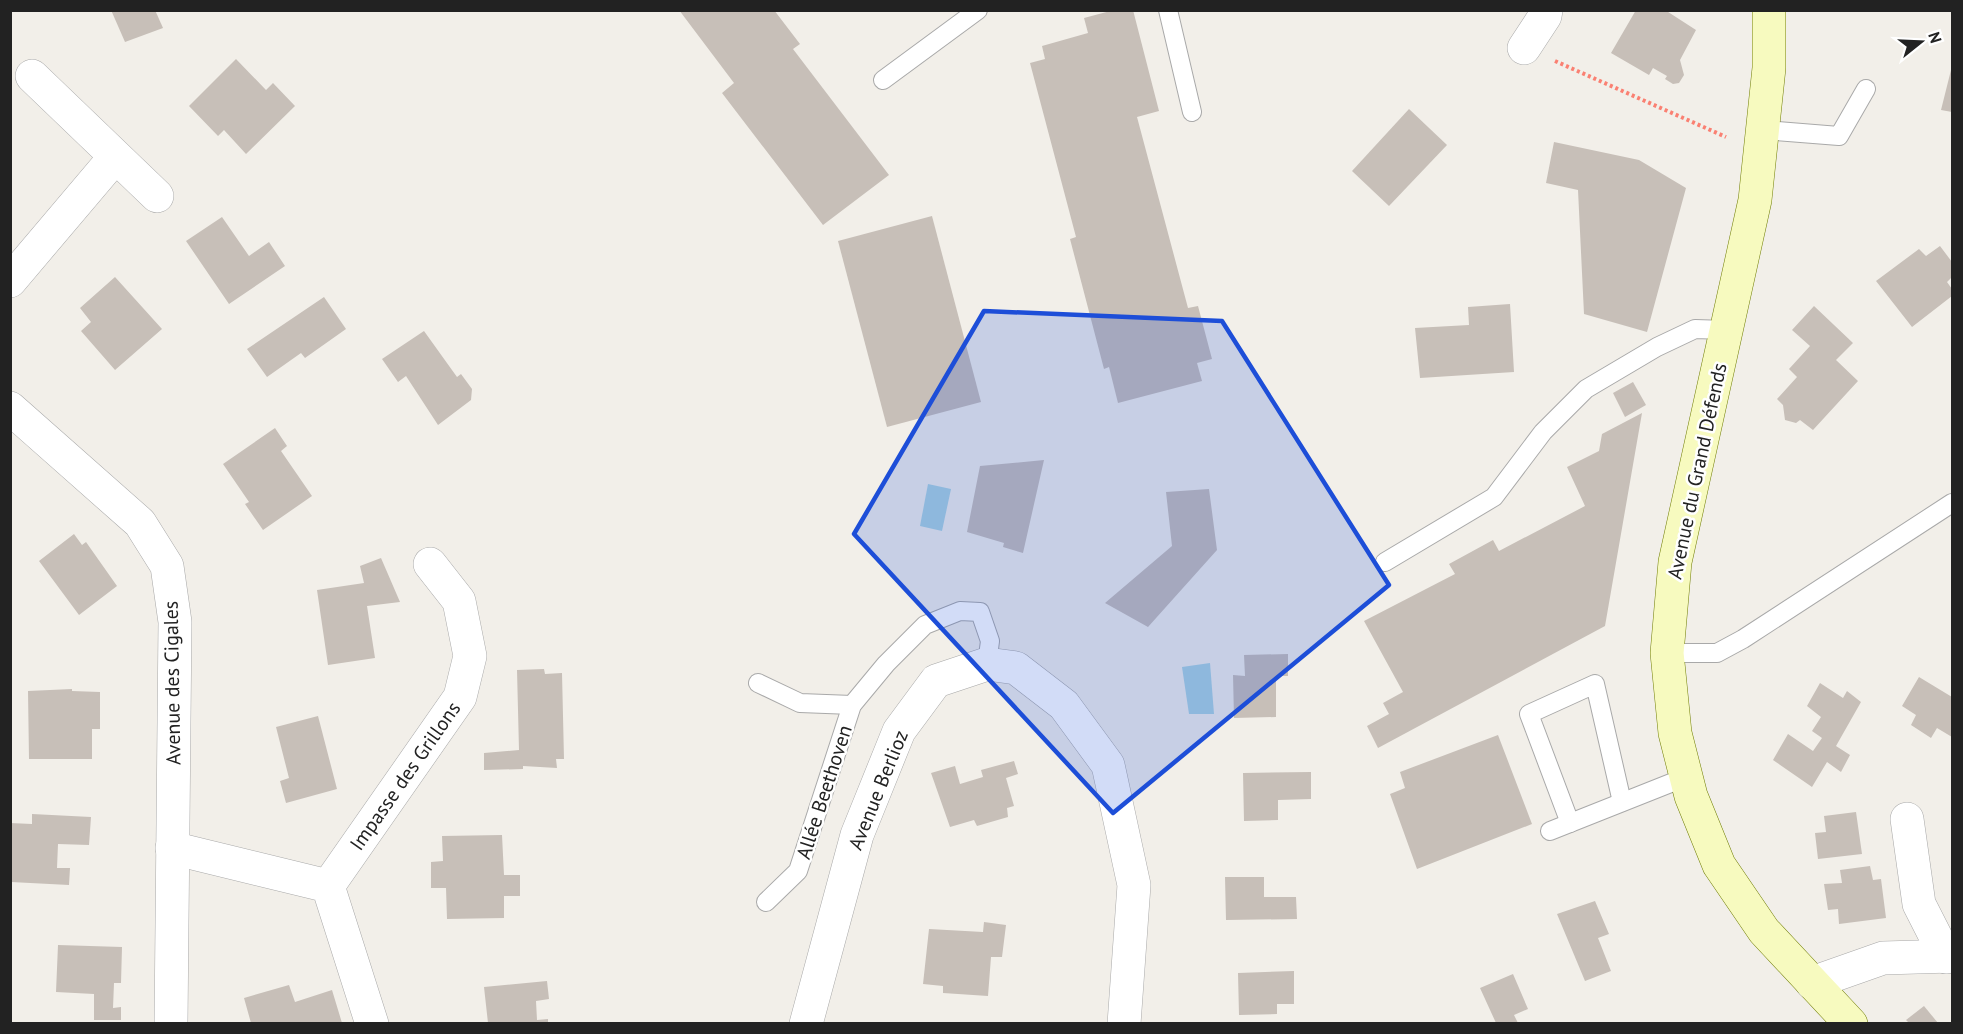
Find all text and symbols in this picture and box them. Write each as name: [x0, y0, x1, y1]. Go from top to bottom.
north arrow: [1891, 12, 1951, 72]
text: N: [1924, 29, 1946, 45]
street label: Avenue du Grand Défends: [1661, 361, 1733, 581]
street label: Avenue des Cigales: [158, 601, 186, 765]
street label: Impasse des Grillons: [344, 696, 466, 856]
street label: Allée Beethoven: [790, 722, 858, 862]
street label: Avenue Berlioz: [842, 726, 914, 854]

